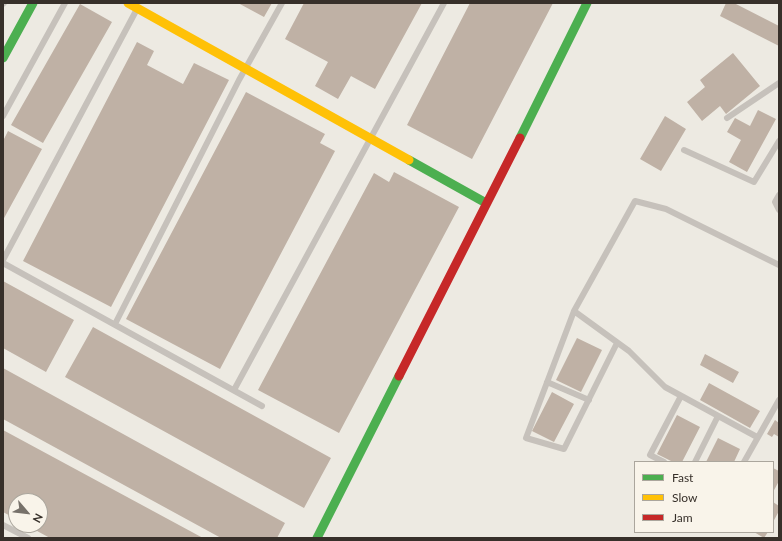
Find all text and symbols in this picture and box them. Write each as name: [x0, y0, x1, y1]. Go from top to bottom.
legend: [634, 461, 774, 533]
text: Fast: [672, 470, 693, 485]
text: Slow: [672, 490, 697, 505]
north arrow: [8, 493, 48, 533]
text: Jam: [672, 510, 693, 525]
text: N: [30, 512, 46, 525]

